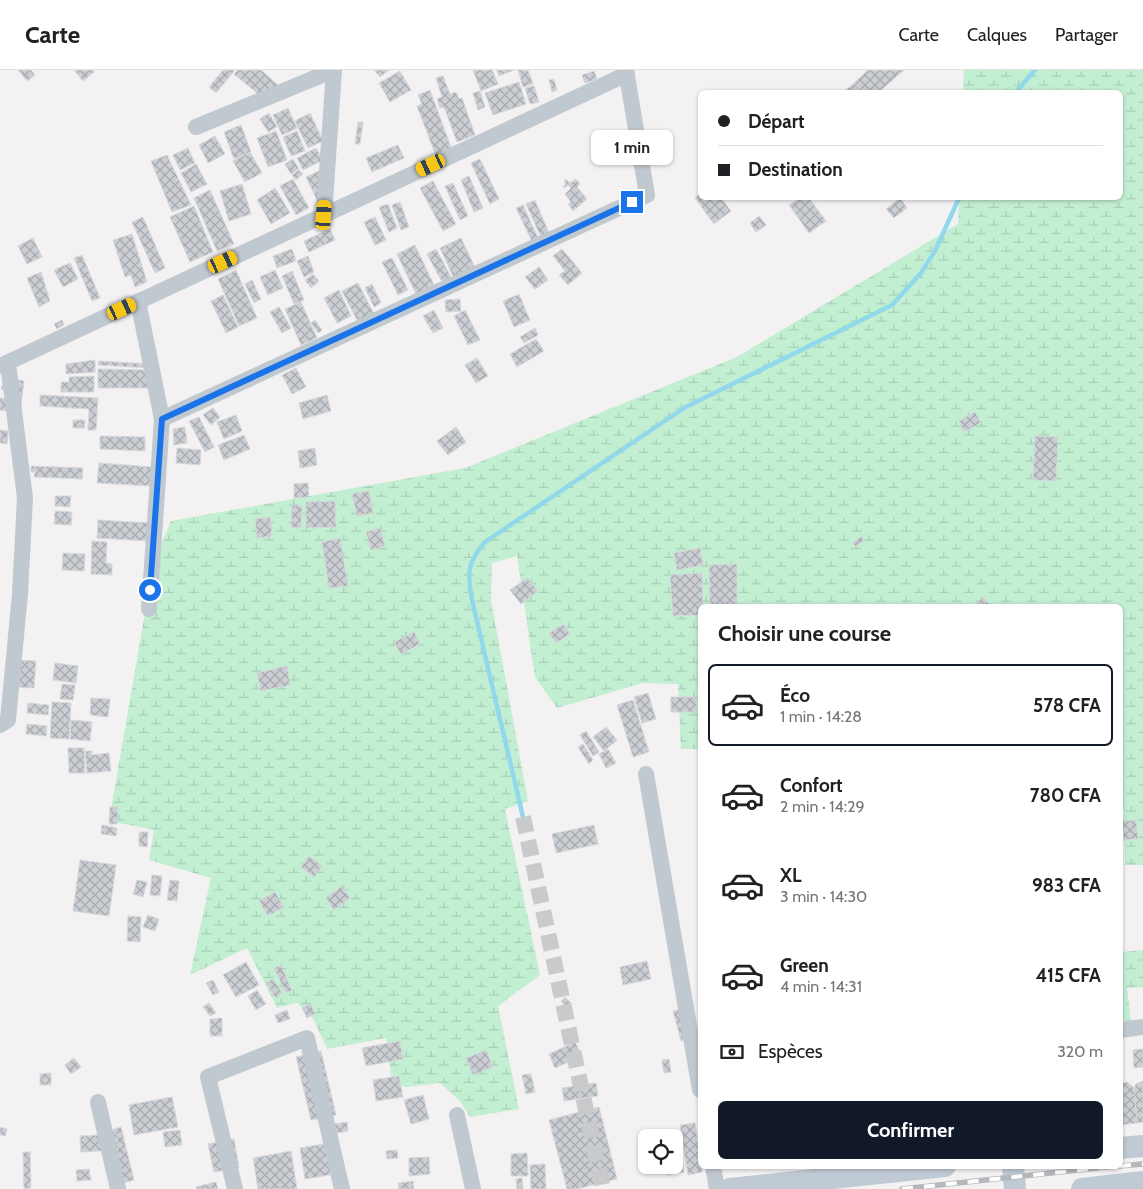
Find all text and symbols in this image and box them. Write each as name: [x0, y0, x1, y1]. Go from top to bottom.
text: Carte: [25, 20, 80, 49]
text: Carte: [898, 24, 939, 46]
text: Calques: [967, 24, 1027, 46]
text: Partager: [1055, 24, 1118, 46]
text: Départ: [748, 110, 805, 133]
callout: 1 min: [591, 129, 673, 164]
text: 1 min: [614, 138, 650, 157]
car: [414, 152, 447, 178]
text: Destination: [748, 158, 843, 181]
route end: [621, 191, 643, 213]
car: [315, 200, 332, 230]
car: [206, 249, 239, 275]
car: [105, 296, 138, 322]
route start: [139, 579, 161, 601]
text: Choisir une course: [718, 620, 891, 647]
icon: car: [720, 683, 765, 728]
text: Éco: [780, 684, 810, 707]
text: 578 CFA: [1033, 694, 1101, 717]
text: 1 min · 14:28: [780, 707, 862, 726]
icon: car: [720, 773, 765, 818]
text: Confort: [780, 774, 843, 797]
text: 780 CFA: [1030, 784, 1101, 807]
text: 2 min · 14:29: [780, 797, 865, 816]
icon: car: [720, 863, 765, 908]
text: XL: [780, 864, 801, 887]
text: 983 CFA: [1032, 874, 1101, 897]
text: 3 min · 14:30: [780, 887, 867, 906]
icon: car: [720, 953, 765, 998]
text: Green: [780, 954, 829, 977]
text: 415 CFA: [1035, 964, 1101, 987]
text: 4 min · 14:31: [780, 977, 862, 996]
icon: cash: [718, 1038, 746, 1066]
text: Espèces: [758, 1040, 823, 1063]
text: 320 m: [1057, 1042, 1103, 1061]
button: Confirmer: [718, 1101, 1103, 1159]
map controls: [638, 1129, 683, 1174]
button: locate: [638, 1129, 683, 1174]

